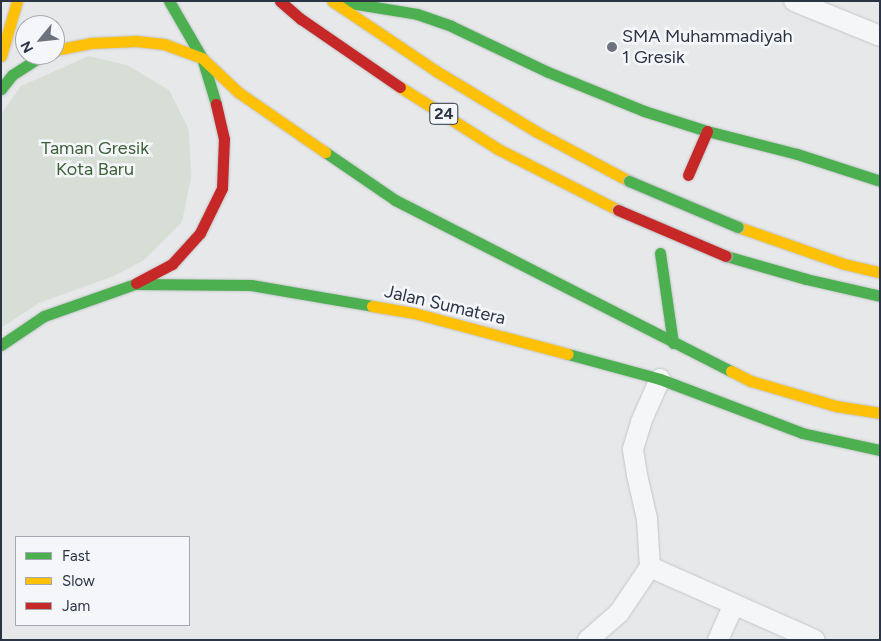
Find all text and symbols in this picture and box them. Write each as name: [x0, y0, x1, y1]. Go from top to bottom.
north arrow: [15, 15, 65, 65]
place label: SMA Muhammadiyah 1 Gresik: [622, 26, 792, 68]
text: N: [17, 38, 37, 56]
marker: SMA Muhammadiyah 1 Gresik: [606, 41, 618, 53]
road number: 24: [429, 100, 459, 128]
park label: Taman Gresik Kota Baru: [41, 138, 149, 180]
street label: Jalan Sumatera: [382, 281, 508, 329]
legend: [15, 536, 190, 626]
text: Fast: [62, 547, 90, 565]
text: Slow: [62, 572, 95, 590]
text: Jam: [62, 597, 90, 615]

